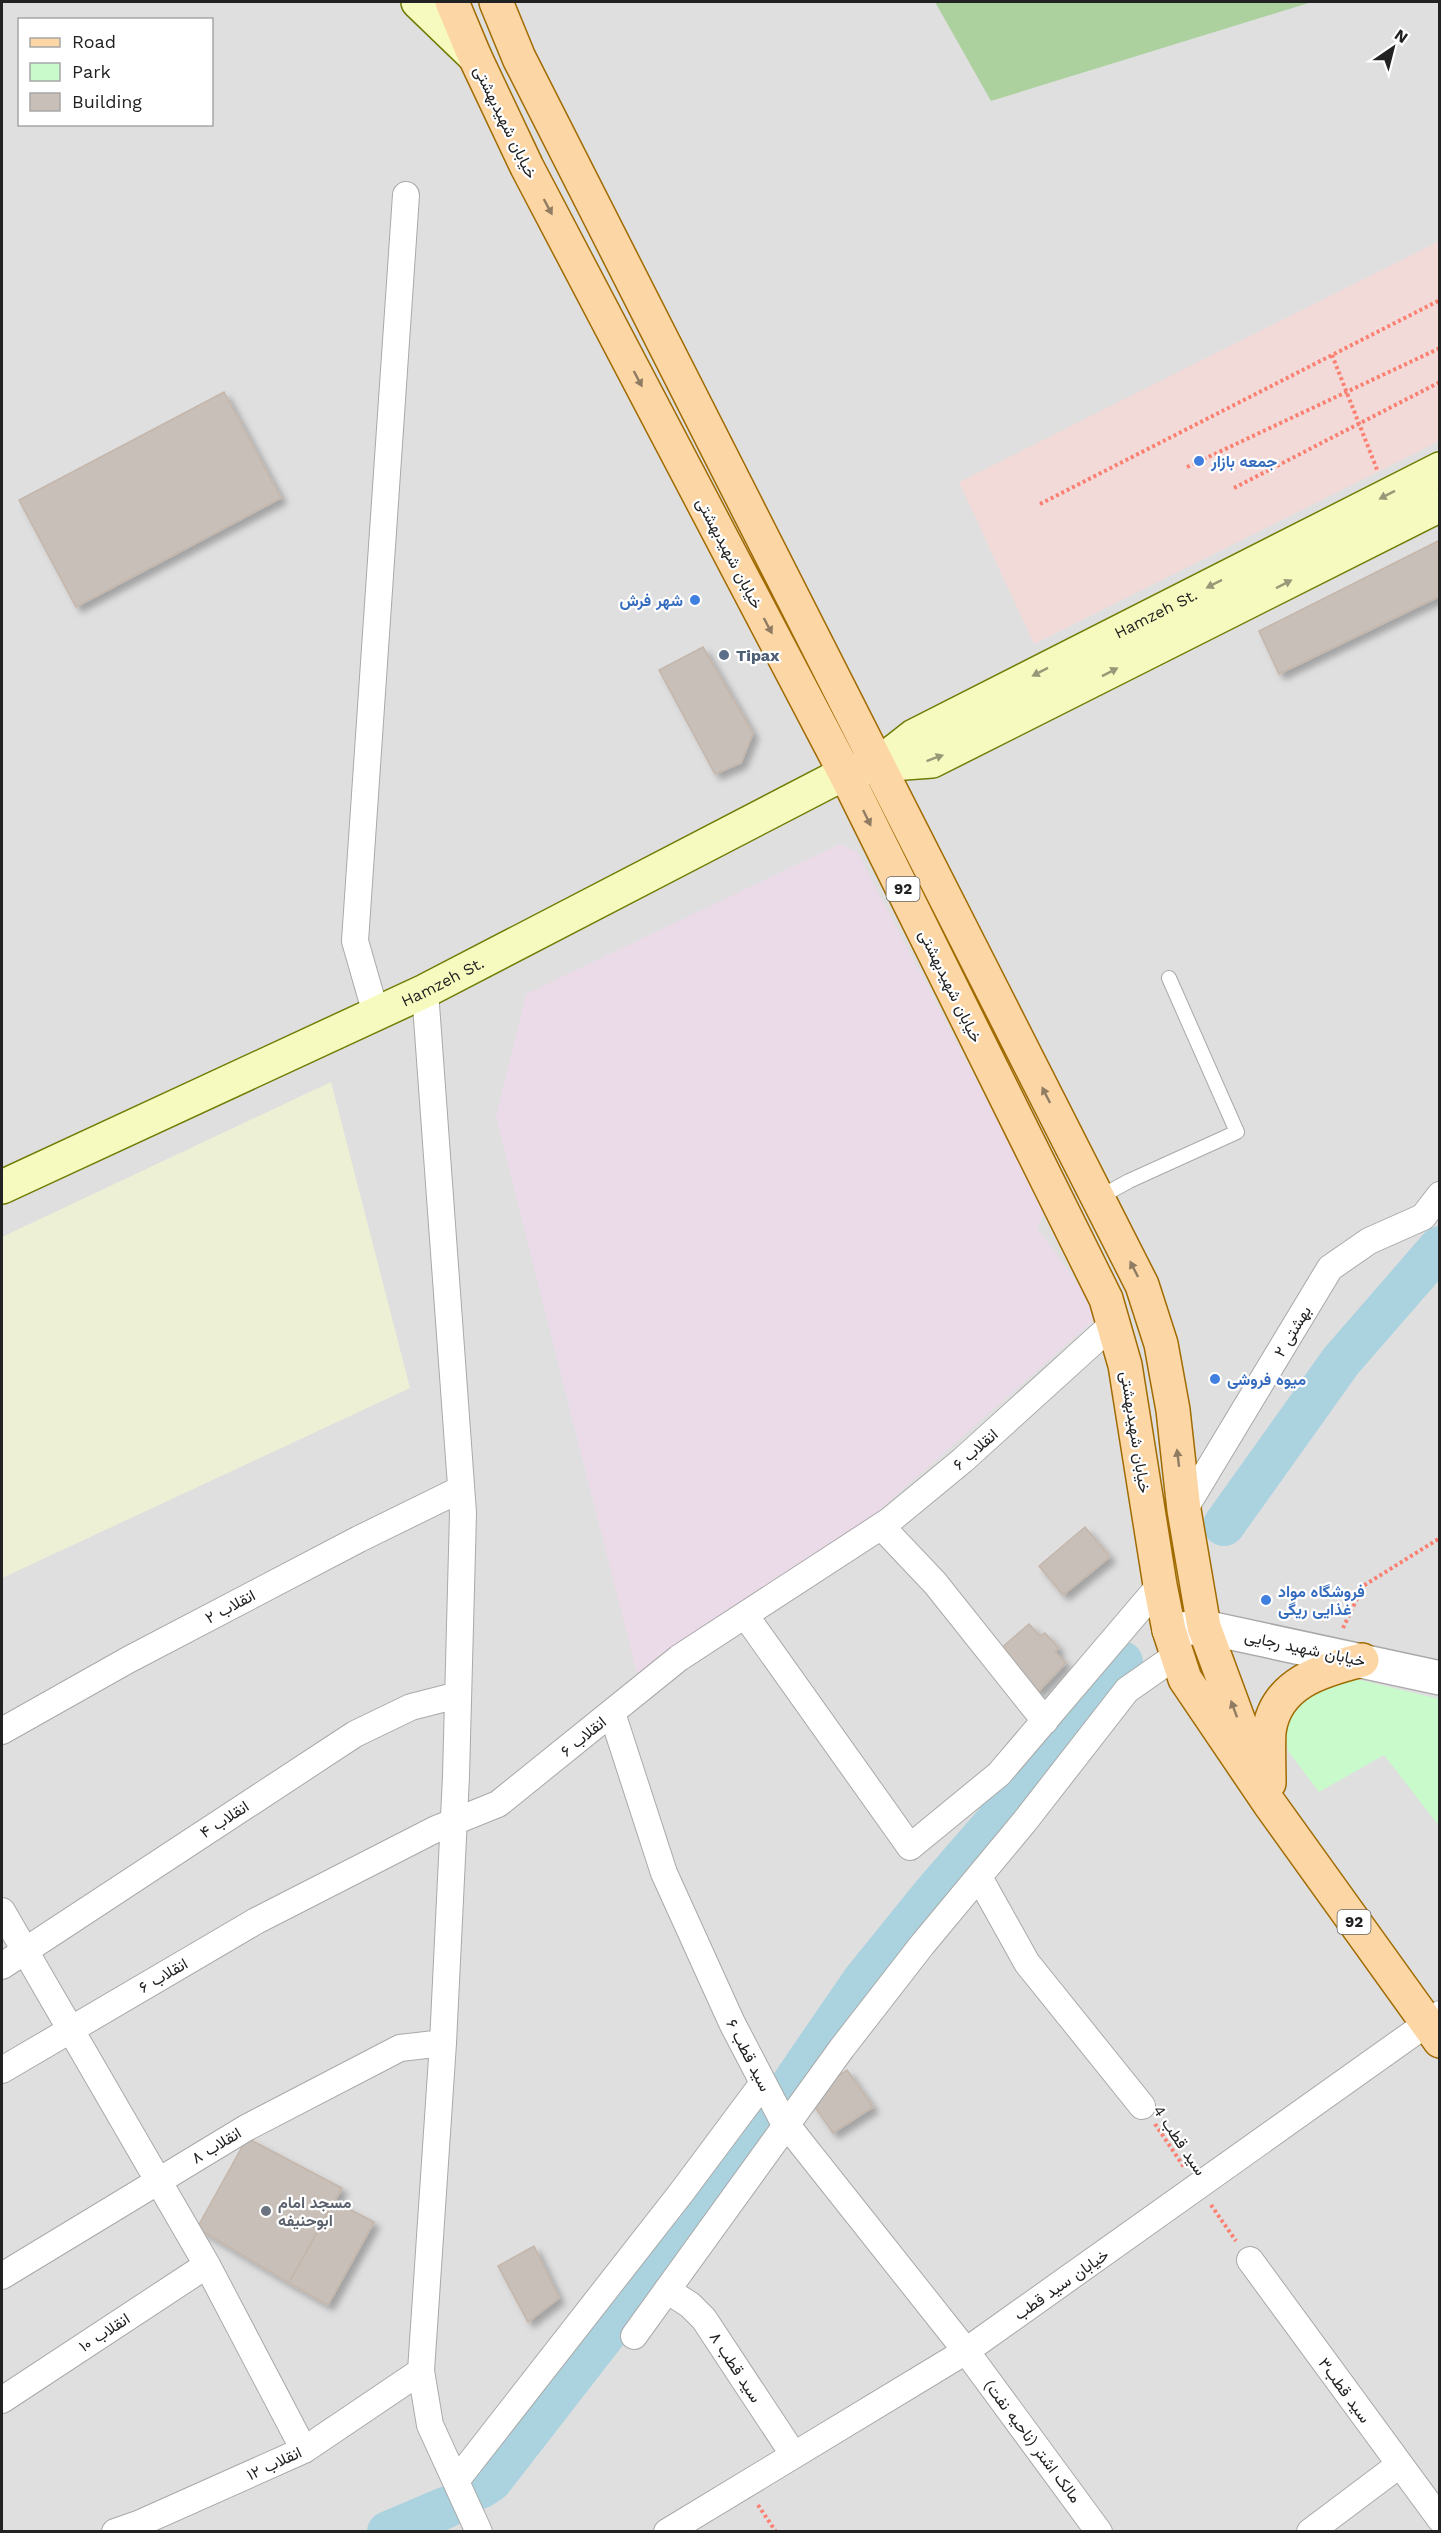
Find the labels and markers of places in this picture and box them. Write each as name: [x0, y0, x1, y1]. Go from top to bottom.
place label: جمعه بازار: [1210, 452, 1277, 472]
marker: جمعه بازار: [1192, 454, 1206, 468]
place label: شهر فرش: [620, 591, 683, 611]
marker: شهر فرش: [688, 593, 702, 607]
place label: Tipax: [736, 646, 780, 665]
marker: Tipax: [717, 648, 731, 662]
place label: میوه فروشی: [1227, 1370, 1307, 1390]
marker: میوه فروشی: [1208, 1372, 1222, 1386]
place label: فروشگاه مواد غذایی ریگی: [1278, 1582, 1365, 1620]
marker: فروشگاه مواد غذایی ریگی: [1259, 1593, 1273, 1607]
place label: مسجد امام ابوحنیفه: [278, 2193, 352, 2231]
marker: مسجد امام ابوحنیفه: [259, 2204, 273, 2218]

